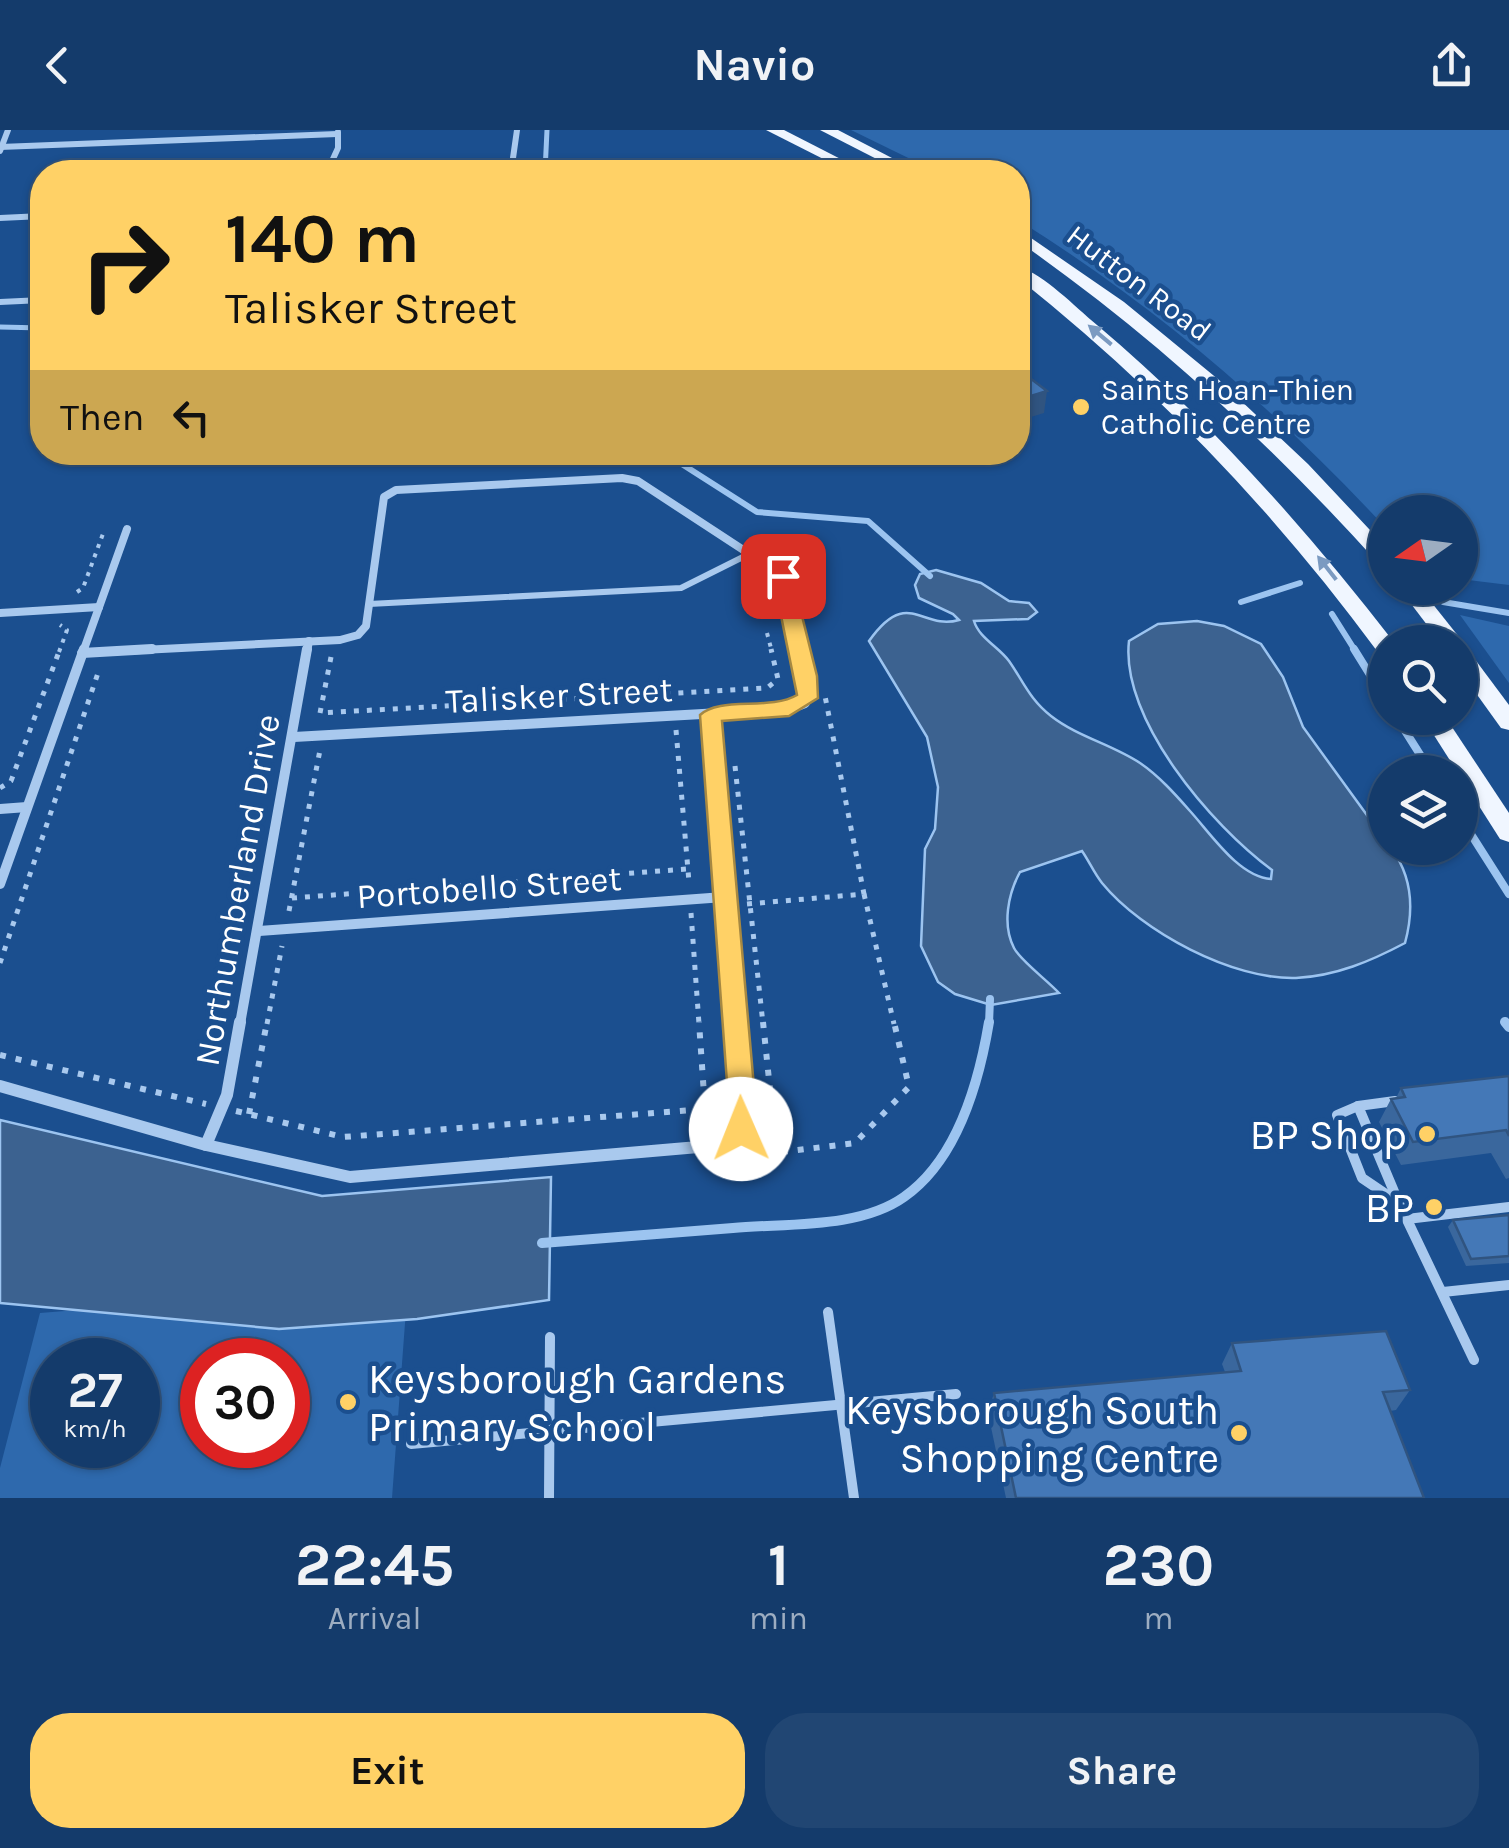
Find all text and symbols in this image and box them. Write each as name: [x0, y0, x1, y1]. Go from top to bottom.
icon: back: [30, 38, 85, 93]
icon: share: [1424, 38, 1479, 93]
text: Navio: [693, 39, 816, 91]
text: 140 m: [225, 198, 420, 280]
icon: right: [60, 200, 190, 330]
street label: Hutton Road: [1060, 217, 1218, 349]
text: Talisker Street: [225, 282, 517, 334]
one-way arrow: [1088, 325, 1113, 347]
place label: Saints Hoan-Thien Catholic Centre: [1101, 372, 1354, 442]
icon: left: [164, 390, 219, 445]
text: Then: [60, 395, 144, 440]
marker: Saints Hoan-Thien Catholic Centre: [1070, 396, 1092, 418]
north arrow: [1368, 495, 1478, 605]
map controls: [1368, 495, 1478, 865]
pin: [741, 534, 826, 619]
icon: arrive: [756, 549, 811, 604]
one-way arrow: [1316, 555, 1337, 581]
button: search: [1368, 625, 1478, 735]
street label: Talisker Street: [445, 669, 673, 722]
street label: Northumberland Drive: [186, 711, 289, 1069]
button: layers: [1368, 755, 1478, 865]
street label: Portobello Street: [355, 858, 623, 917]
position arrow: [689, 1077, 793, 1181]
place label: BP Shop: [1249, 1110, 1407, 1160]
marker: BP Shop: [1416, 1123, 1438, 1145]
place label: BP: [1365, 1183, 1414, 1233]
marker: BP: [1423, 1196, 1445, 1218]
speed limit sign: 30: [180, 1338, 310, 1468]
place label: Keysborough Gardens Primary School: [368, 1354, 786, 1452]
text: 27: [67, 1361, 123, 1420]
place label: Keysborough South Shopping Centre: [845, 1385, 1219, 1483]
marker: Keysborough Gardens Primary School: [337, 1391, 359, 1413]
text: km/h: [63, 1414, 127, 1443]
marker: Keysborough South Shopping Centre: [1228, 1422, 1250, 1444]
text: 22:45: [295, 1530, 454, 1600]
text: 1: [768, 1530, 789, 1600]
text: 230: [1103, 1530, 1214, 1600]
text: Arrival: [328, 1600, 421, 1637]
text: min: [749, 1600, 808, 1637]
text: m: [1143, 1600, 1173, 1637]
button: Exit: [30, 1713, 745, 1828]
button: Share: [765, 1713, 1479, 1828]

